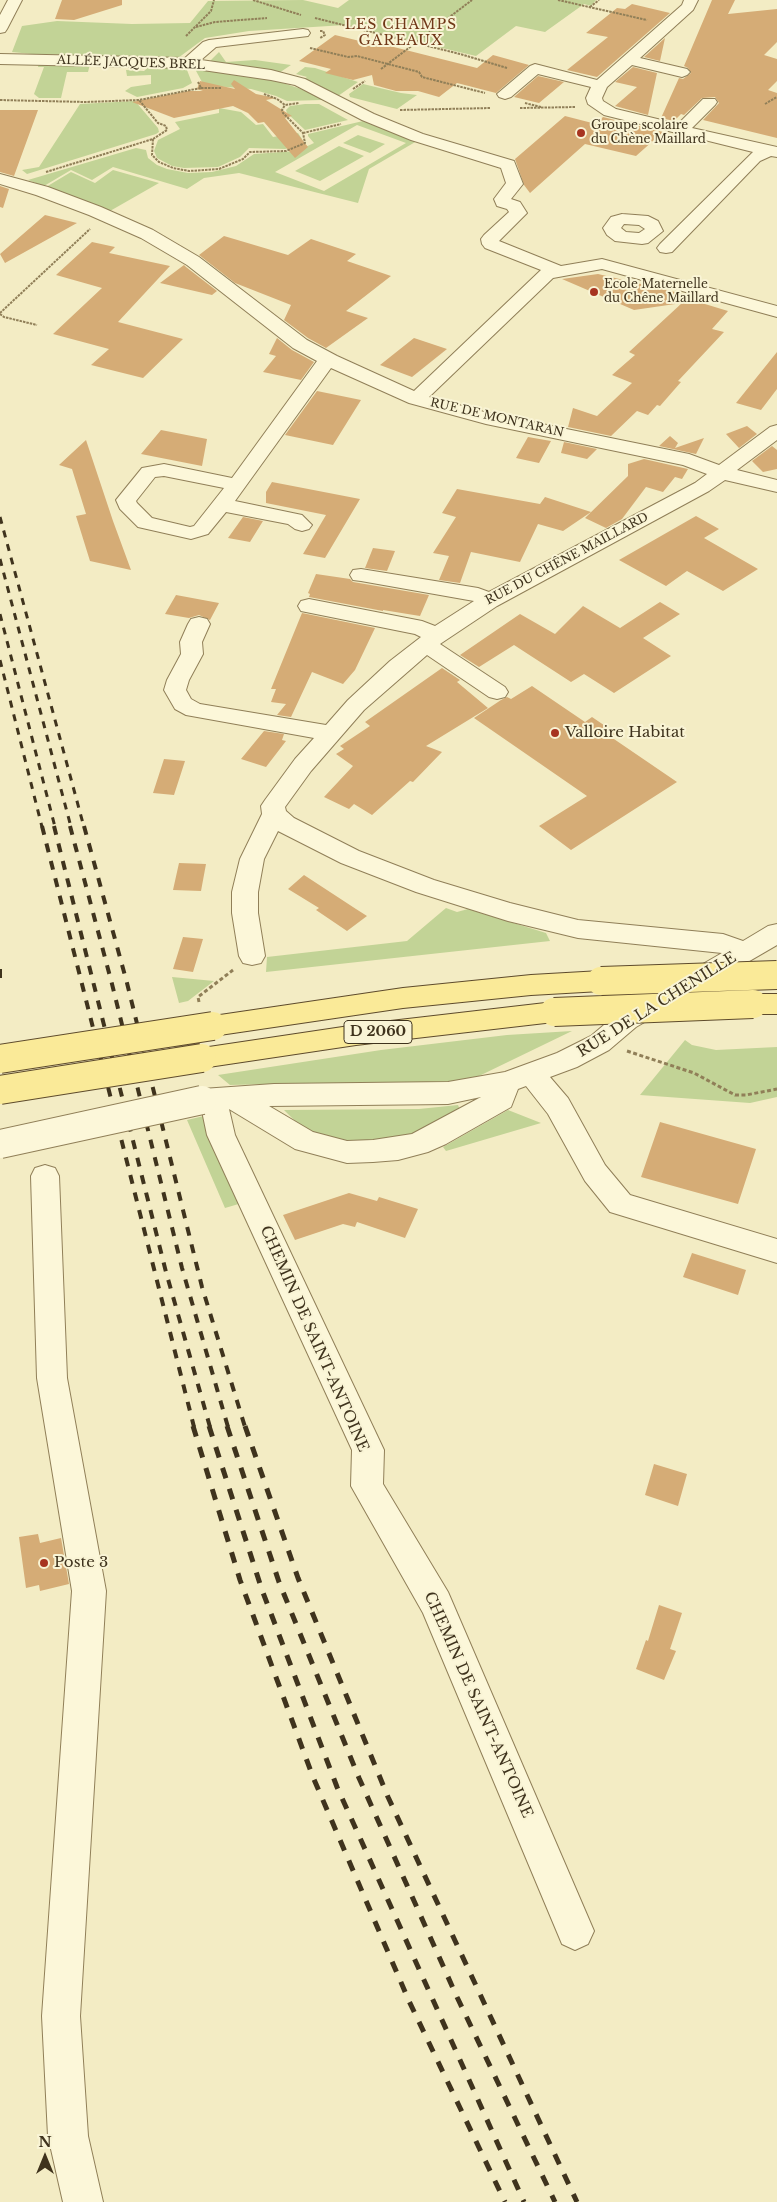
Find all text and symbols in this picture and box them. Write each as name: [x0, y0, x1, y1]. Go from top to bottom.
district label: LES CHAMPS GAREAUX: [344, 17, 458, 49]
street label: ALLÉE JACQUES BREL: [57, 53, 205, 73]
place label: Groupe scolaire du Chène Maillard: [591, 119, 706, 147]
marker: Groupe scolaire du Chène Maillard: [575, 127, 587, 139]
place label: Ecole Maternelle du Chêne Maillard: [604, 278, 719, 306]
marker: Ecole Maternelle du Chêne Maillard: [588, 286, 600, 298]
street label: RUE DE MONTARAN: [429, 396, 565, 440]
street label: RUE DU CHÊNE MAILLARD: [483, 510, 651, 608]
place label: Valloire Habitat: [565, 724, 685, 742]
marker: Valloire Habitat: [549, 727, 561, 739]
street label: RUE DE LA CHENILLE: [574, 949, 740, 1061]
road number: D 2060: [344, 1020, 412, 1044]
street label: CHEMIN DE SAINT-ANTOINE: [256, 1223, 372, 1455]
place label: Poste 3: [54, 1554, 108, 1572]
marker: Poste 3: [38, 1557, 50, 1569]
street label: CHEMIN DE SAINT-ANTOINE: [420, 1589, 536, 1821]
north arrow: [20, 2132, 70, 2182]
text: N: [38, 2133, 52, 2151]

